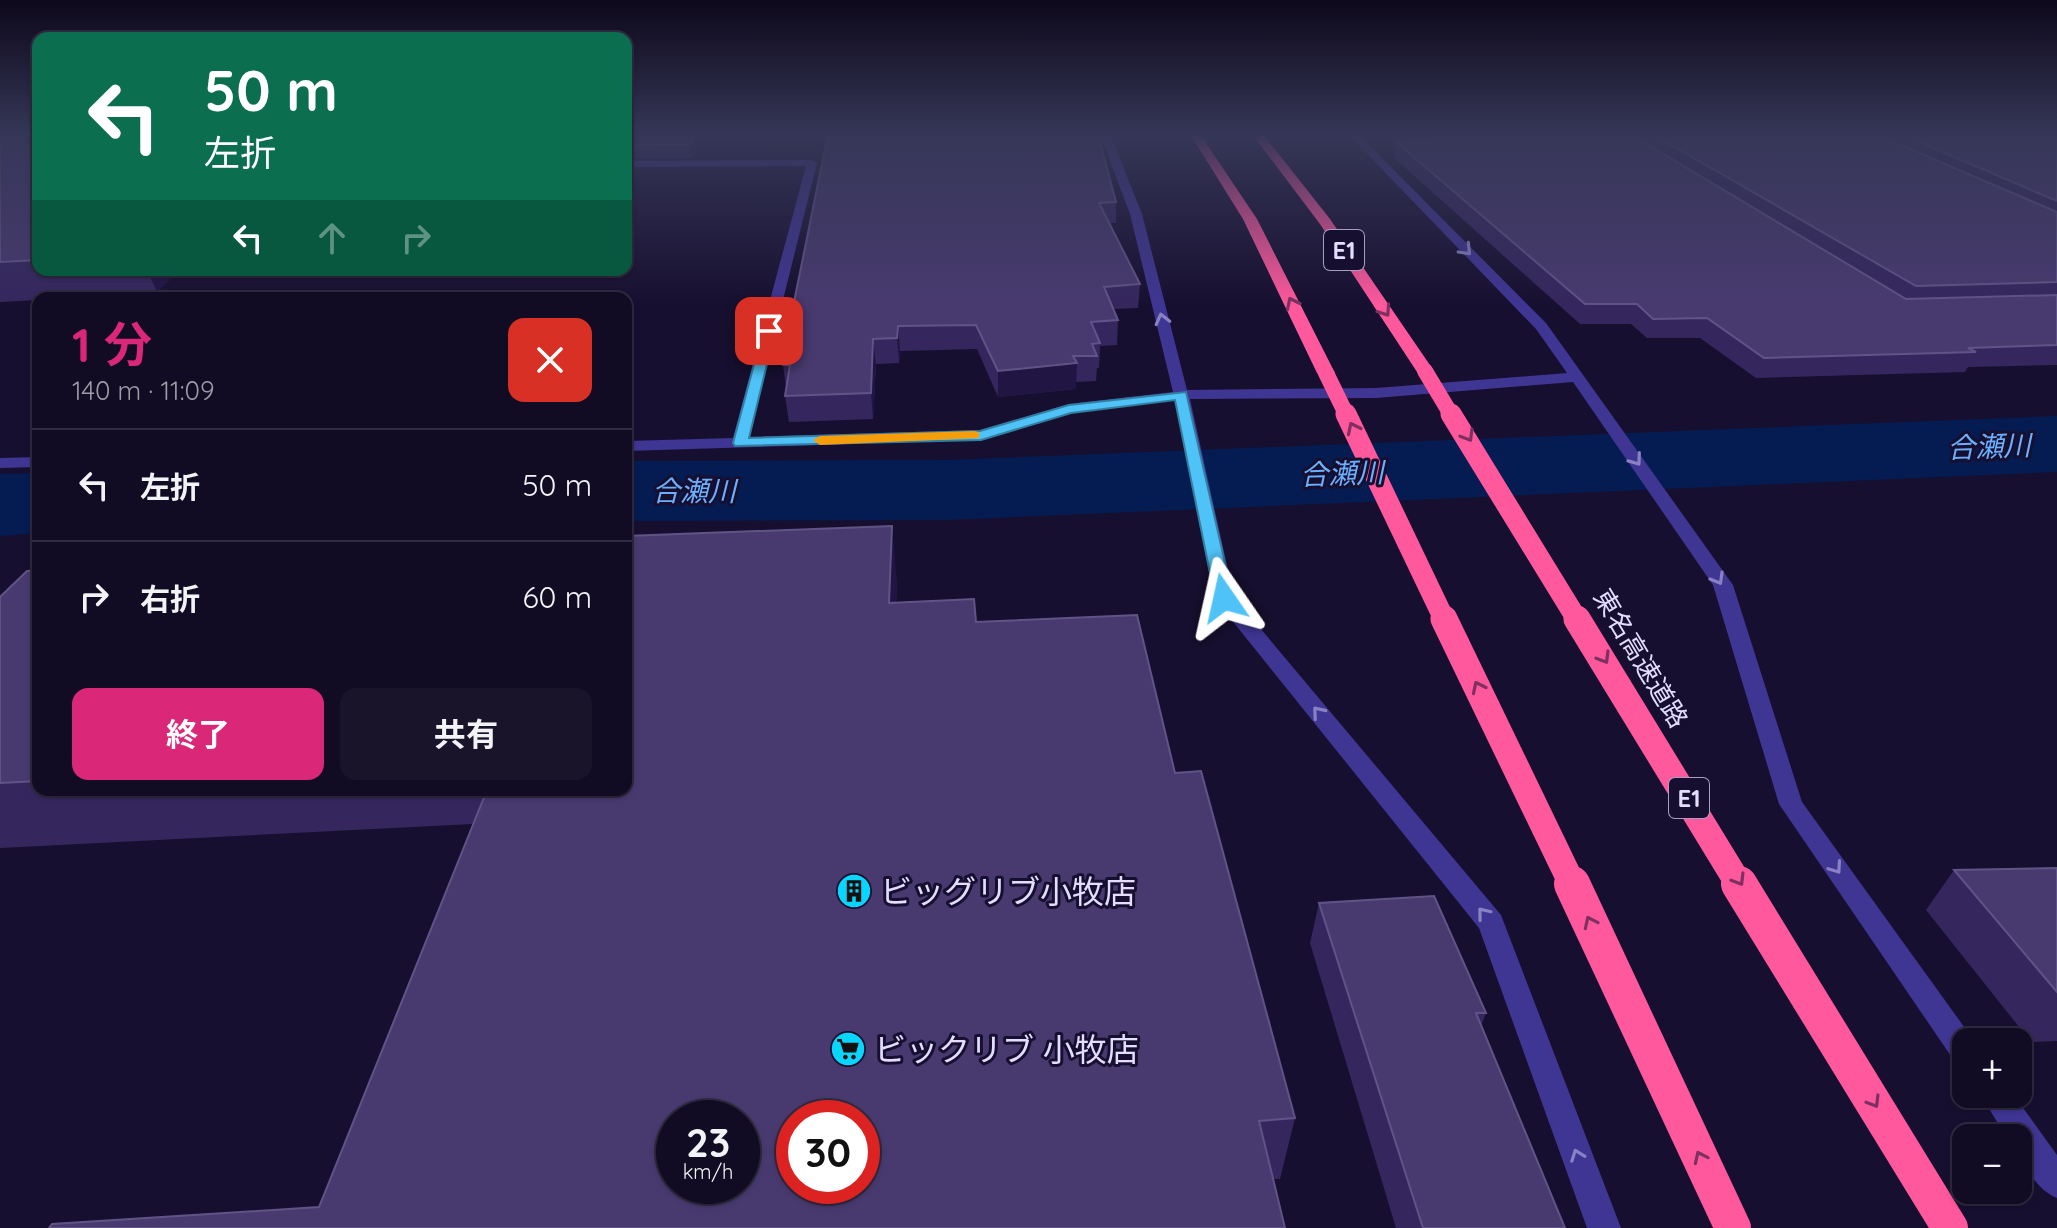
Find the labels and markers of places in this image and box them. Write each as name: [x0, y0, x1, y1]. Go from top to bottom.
pin: [735, 297, 803, 365]
place label: ビッグリブ小牧店: [880, 871, 1136, 911]
building icon: ビッグリブ小牧店: [835, 872, 873, 910]
place label: ビックリブ 小牧店: [874, 1029, 1139, 1069]
supermarket icon: ビックリブ 小牧店: [829, 1030, 867, 1068]

